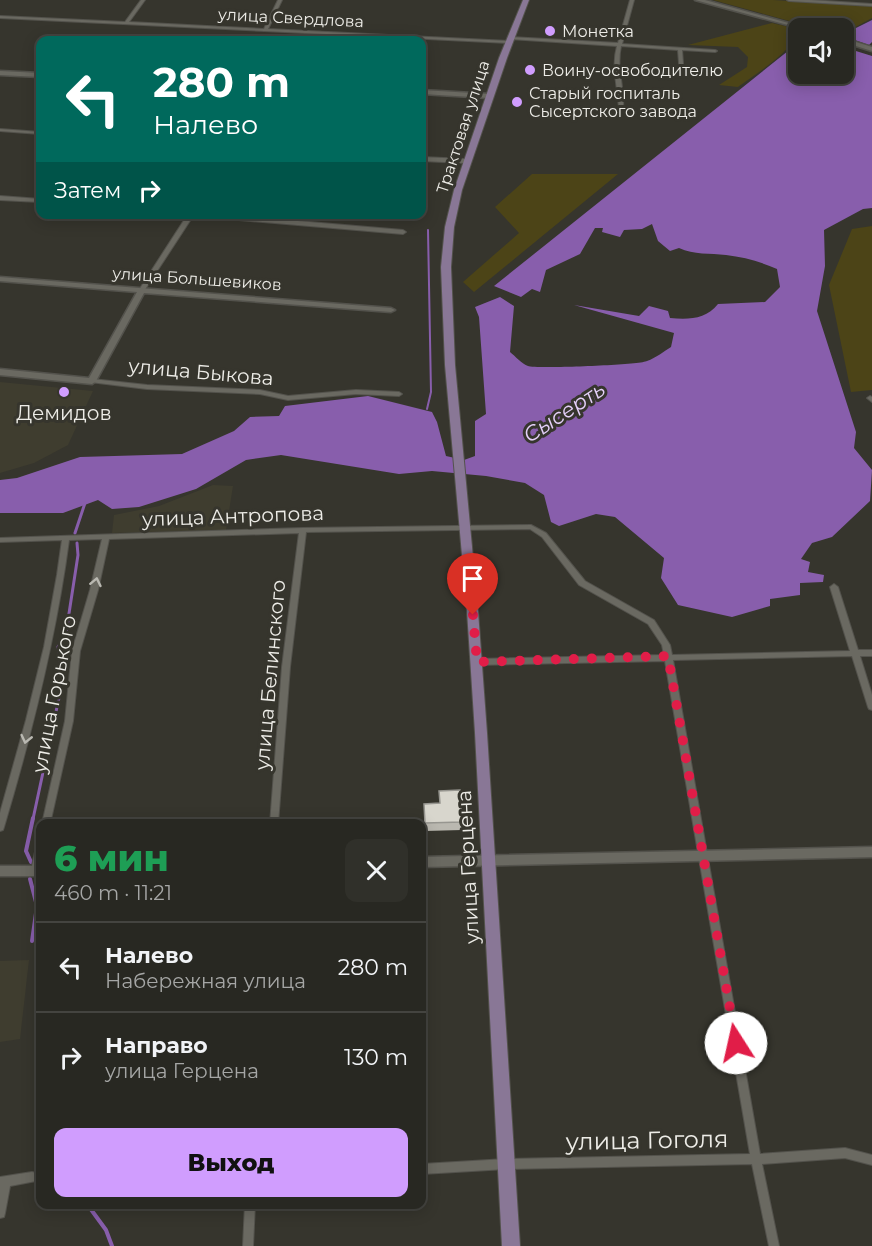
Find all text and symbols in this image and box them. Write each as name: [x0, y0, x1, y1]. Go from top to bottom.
street label: улица Свердлова: [217, 5, 364, 31]
map controls: [788, 18, 854, 84]
button: sound: [788, 18, 854, 84]
place label: Монетка: [562, 22, 634, 41]
marker: Монетка: [543, 24, 557, 38]
text: 280 m: [153, 56, 290, 108]
street label: Трактовая улица: [433, 58, 493, 196]
icon: left: [54, 60, 132, 138]
place label: Воину-освободителю: [542, 61, 723, 80]
marker: Воину-освободителю: [523, 63, 537, 77]
place label: Старый госпиталь Сысертского завода: [529, 84, 697, 121]
marker: Старый госпиталь Сысертского завода: [510, 95, 524, 109]
text: Налево: [153, 108, 258, 141]
icon: right: [133, 174, 166, 207]
text: Затем: [54, 177, 121, 204]
street label: улица Большевиков: [111, 264, 282, 294]
street label: улица Быкова: [126, 354, 275, 390]
water label: Сысерть: [518, 376, 610, 448]
marker: Демидов: [57, 385, 71, 399]
place label: Демидов: [16, 401, 112, 425]
street label: улица Антропова: [141, 501, 324, 531]
pin: [447, 553, 498, 615]
icon: arrive: [456, 562, 489, 595]
one-way arrow: [89, 577, 102, 587]
street label: улица Белинского: [250, 579, 290, 772]
street label: улица Горького: [27, 613, 81, 776]
one-way arrow: [20, 734, 33, 744]
street label: улица Герцена: [452, 789, 484, 946]
text: 6 мин: [54, 836, 169, 880]
button: close: [345, 839, 408, 902]
text: 460 m · 11:21: [54, 881, 172, 905]
text: Налево: [105, 942, 193, 969]
icon: left: [54, 951, 87, 984]
text: 280 m: [338, 954, 408, 981]
text: Набережная улица: [105, 969, 306, 993]
position arrow: [704, 1011, 768, 1075]
text: Направо: [105, 1032, 208, 1059]
icon: right: [54, 1041, 87, 1074]
text: 130 m: [344, 1044, 408, 1071]
text: улица Герцена: [105, 1059, 259, 1083]
street label: улица Гоголя: [564, 1124, 729, 1156]
button: Выход: [54, 1128, 408, 1197]

